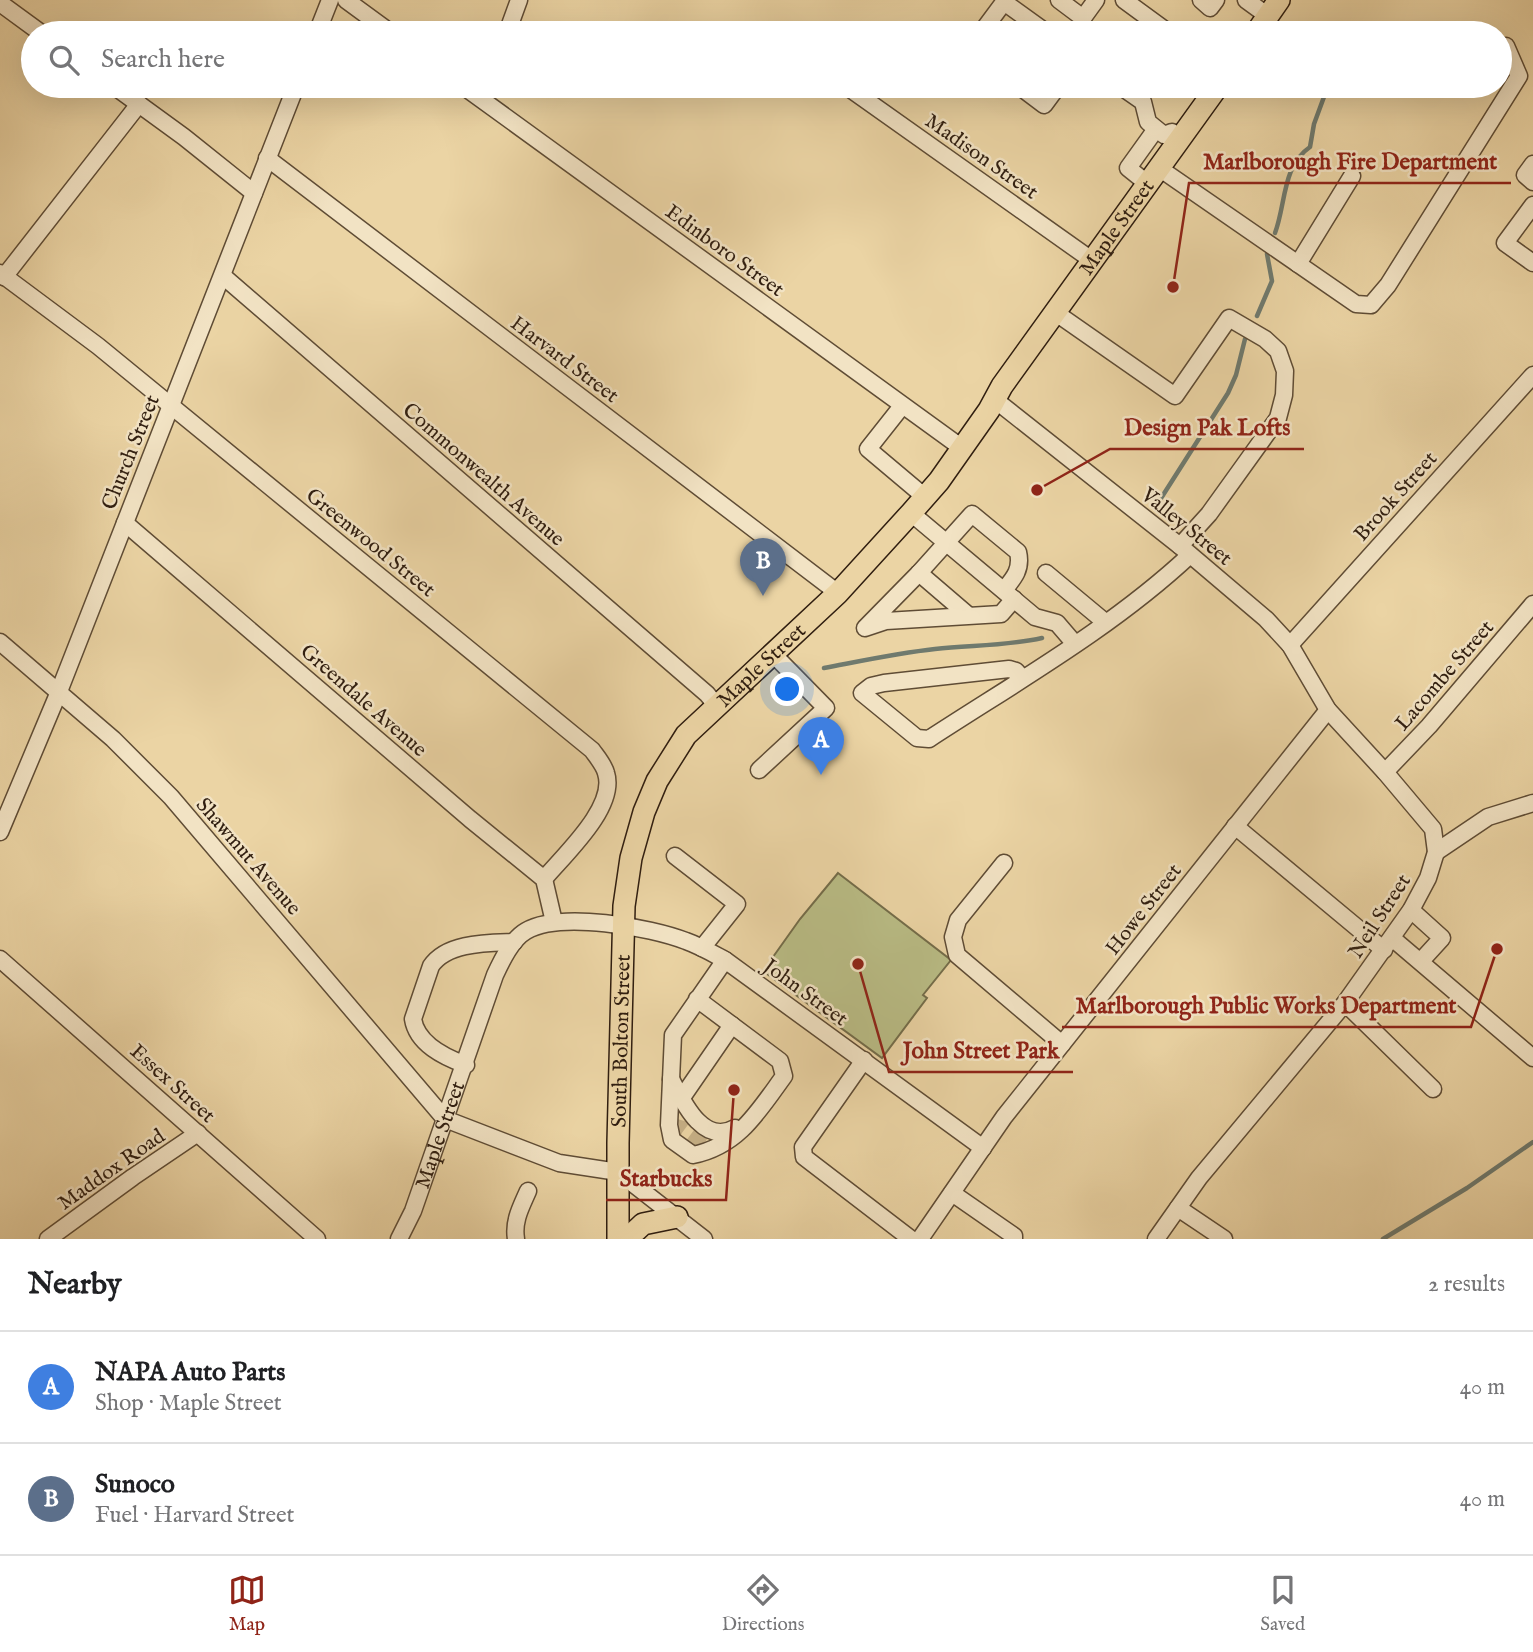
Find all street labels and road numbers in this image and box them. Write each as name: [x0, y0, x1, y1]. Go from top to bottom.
street label: Madison Street: [919, 108, 1043, 206]
street label: Maple Street: [1074, 175, 1161, 282]
street label: Edinboro Street: [659, 199, 789, 304]
street label: Harvard Street: [505, 311, 624, 410]
street label: Church Street: [96, 391, 167, 514]
street label: Commonwealth Avenue: [396, 397, 570, 553]
street label: Brook Street: [1349, 446, 1444, 548]
street label: Valley Street: [1134, 482, 1237, 572]
street label: Greenwood Street: [300, 483, 440, 604]
street label: Lacombe Street: [1390, 615, 1501, 737]
street label: Maple Street: [712, 618, 812, 714]
street label: Greendale Avenue: [294, 639, 432, 764]
street label: Shawmut Avenue: [189, 792, 307, 922]
street label: Howe Street: [1100, 859, 1188, 961]
street label: Neil Street: [1343, 869, 1418, 964]
street label: John Street: [756, 952, 853, 1033]
street label: South Bolton Street: [606, 954, 638, 1128]
street label: Essex Street: [124, 1039, 220, 1130]
street label: Maple Street: [410, 1078, 472, 1193]
street label: Maddox Road: [53, 1123, 171, 1217]

